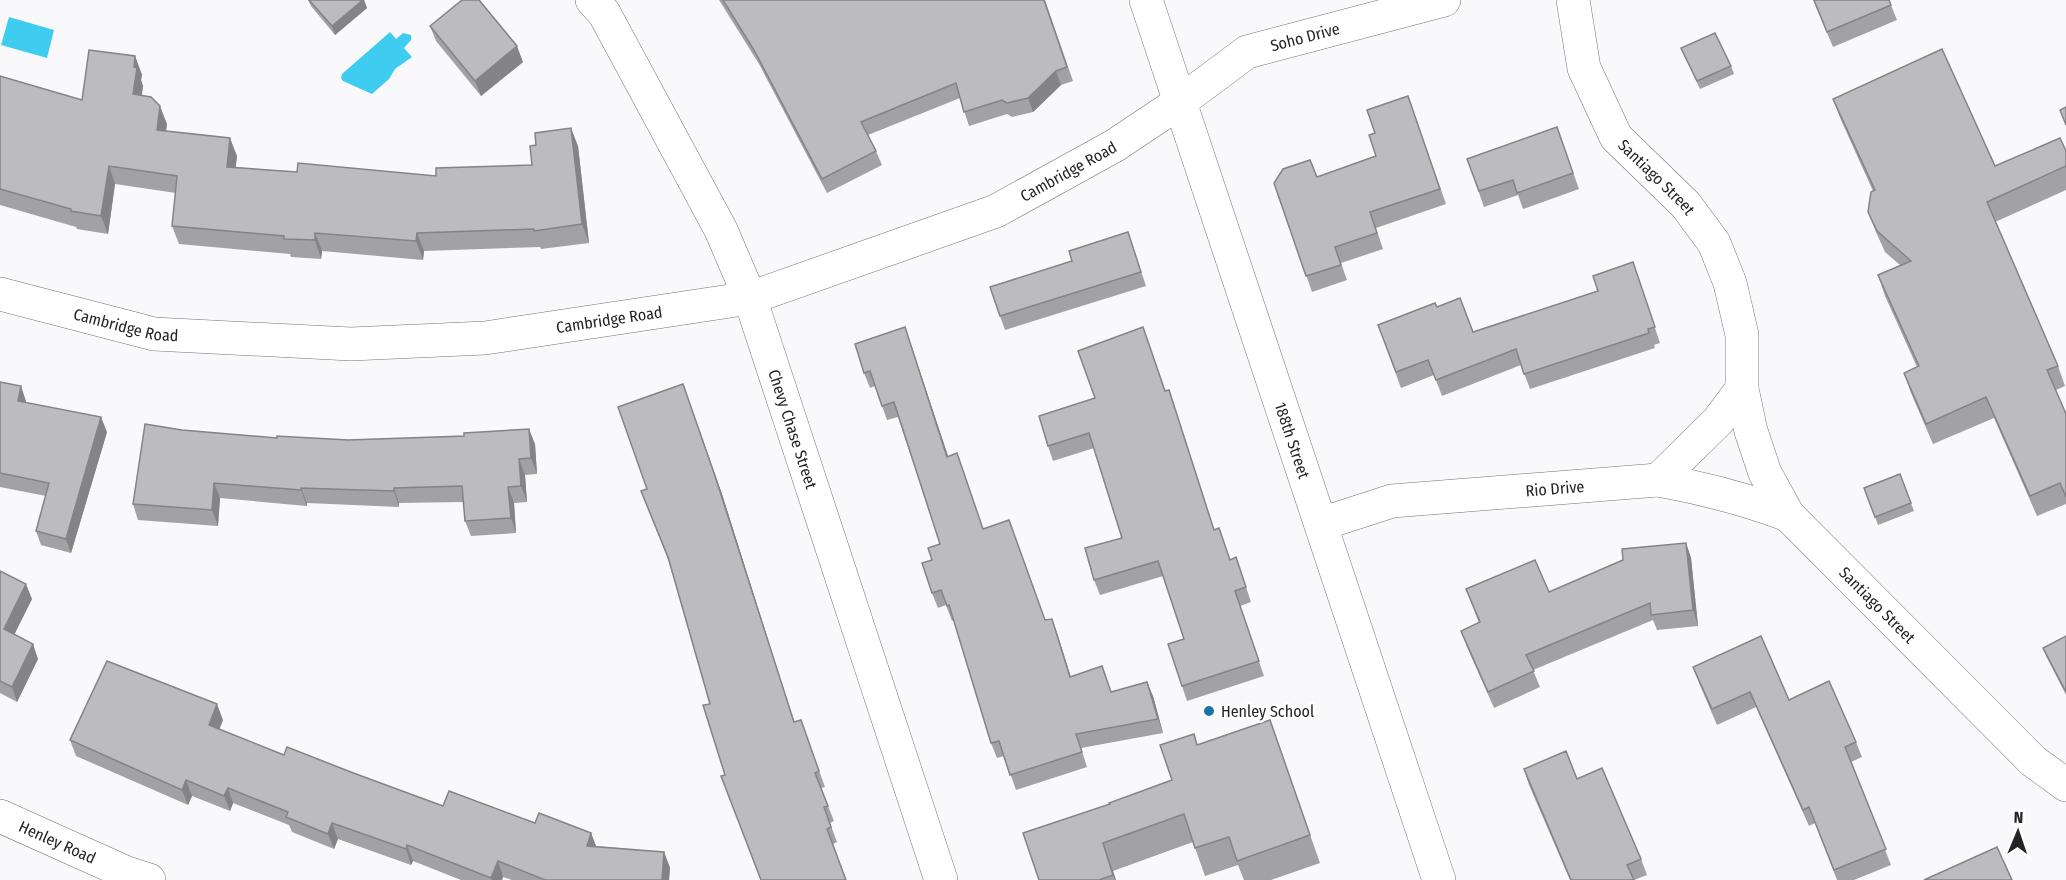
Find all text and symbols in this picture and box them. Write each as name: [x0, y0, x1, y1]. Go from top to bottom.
street label: Soho Drive: [1268, 18, 1342, 55]
street label: Santiago Street: [1614, 135, 1700, 219]
street label: Cambridge Road: [1017, 137, 1120, 205]
street label: Cambridge Road: [555, 302, 663, 337]
street label: Cambridge Road: [72, 304, 179, 345]
street label: Chevy Chase Street: [765, 367, 822, 492]
street label: 188th Street: [1271, 400, 1314, 481]
street label: Rio Drive: [1525, 476, 1585, 500]
street label: Santiago Street: [1835, 563, 1920, 647]
place label: Henley School: [1221, 702, 1314, 721]
marker: Henley School: [1202, 704, 1216, 718]
north arrow: [1988, 802, 2048, 862]
text: N: [2013, 808, 2024, 827]
street label: Henley Road: [16, 816, 99, 867]

